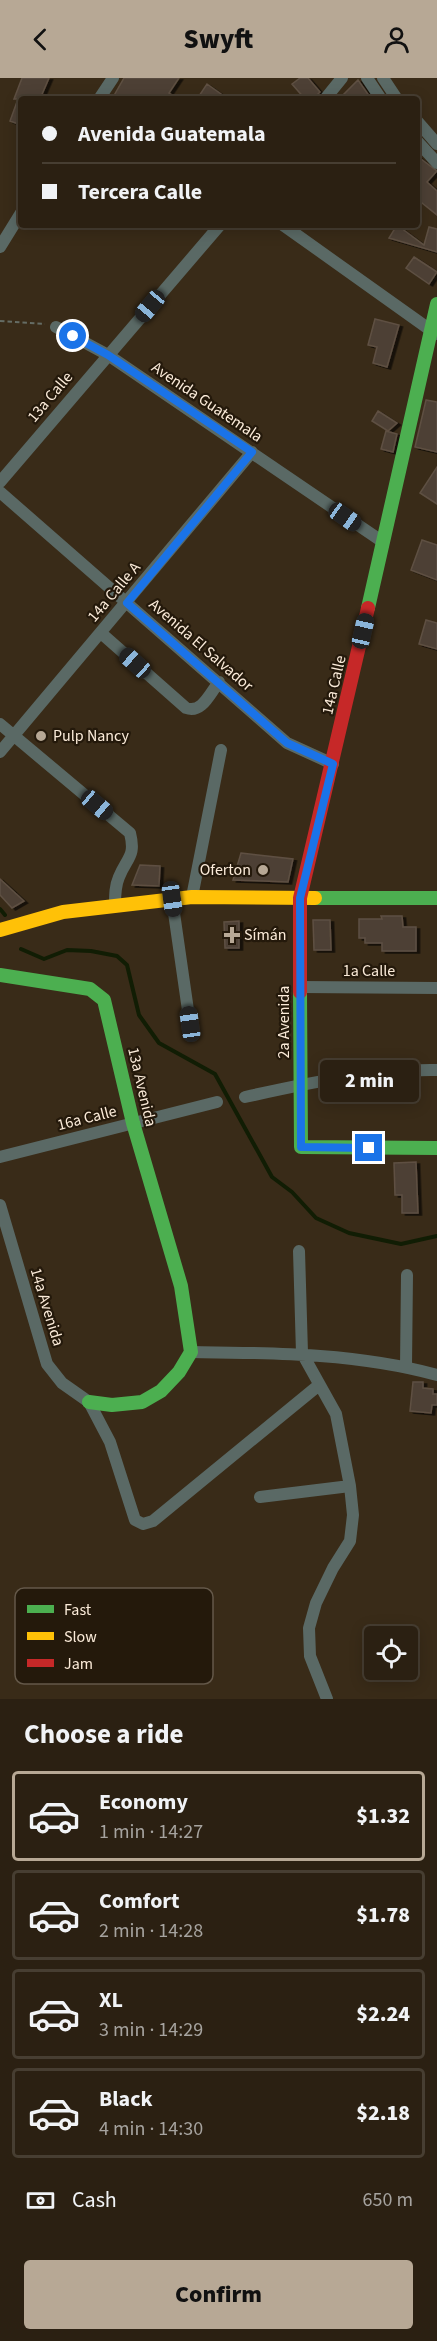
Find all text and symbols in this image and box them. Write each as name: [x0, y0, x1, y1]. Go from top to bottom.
text: Swyft: [184, 20, 253, 59]
icon: back: [24, 23, 57, 56]
icon: person: [380, 23, 413, 56]
text: Avenida Guatemala: [78, 118, 266, 150]
text: Tercera Calle: [78, 176, 202, 208]
car: [132, 286, 168, 326]
route start: [59, 322, 86, 349]
street label: Avenida Guatemala: [147, 357, 267, 447]
street label: 13a Calle: [22, 367, 78, 427]
car: [325, 499, 365, 535]
street label: 14a Calle A: [82, 557, 146, 627]
street label: Avenida El Salvador: [144, 594, 258, 697]
car: [350, 611, 376, 651]
car: [116, 644, 154, 682]
street label: 14a Calle: [316, 653, 352, 717]
place label: Pulp Nancy: [53, 725, 129, 747]
marker: Pulp Nancy: [34, 729, 48, 743]
car: [77, 787, 117, 823]
place label: Oferton: [200, 859, 251, 881]
marker: Oferton: [256, 863, 270, 877]
car: [161, 880, 183, 918]
place label: Símán: [244, 924, 287, 946]
marker: Símán: [225, 928, 239, 942]
street label: 1a Calle: [343, 960, 395, 982]
street label: 2a Avenida: [273, 986, 295, 1058]
car: [179, 1005, 201, 1043]
street label: 13a Avenida: [122, 1045, 162, 1129]
callout: 2 min: [320, 1061, 418, 1103]
text: 2 min: [345, 1067, 394, 1095]
street label: 16a Calle: [55, 1100, 119, 1136]
route end: [355, 1134, 382, 1161]
street label: 14a Avenida: [25, 1265, 69, 1349]
legend: [15, 1588, 213, 1684]
text: Fast: [64, 1599, 92, 1621]
text: Slow: [64, 1626, 97, 1648]
map controls: [364, 1626, 418, 1680]
button: locate: [364, 1626, 418, 1680]
text: Jam: [64, 1653, 93, 1675]
text: Choose a ride: [24, 1715, 184, 1754]
text: Economy: [99, 1786, 188, 1818]
icon: car: [27, 1789, 81, 1843]
text: $1.32: [356, 1800, 410, 1832]
text: 1 min · 14:27: [99, 1818, 203, 1846]
text: Comfort: [99, 1885, 180, 1917]
icon: car: [27, 1888, 81, 1942]
text: $1.78: [356, 1899, 410, 1931]
text: 2 min · 14:28: [99, 1917, 203, 1945]
text: XL: [99, 1984, 123, 2016]
icon: car: [27, 1987, 81, 2041]
text: $2.24: [356, 1998, 410, 2030]
text: 3 min · 14:29: [99, 2016, 203, 2044]
text: Black: [99, 2083, 153, 2115]
icon: car: [27, 2086, 81, 2140]
text: $2.18: [356, 2097, 410, 2129]
text: 4 min · 14:30: [99, 2115, 203, 2143]
icon: cash: [24, 2184, 57, 2217]
text: Cash: [72, 2184, 117, 2216]
text: 650 m: [363, 2186, 413, 2214]
button: Confirm: [24, 2260, 413, 2329]

